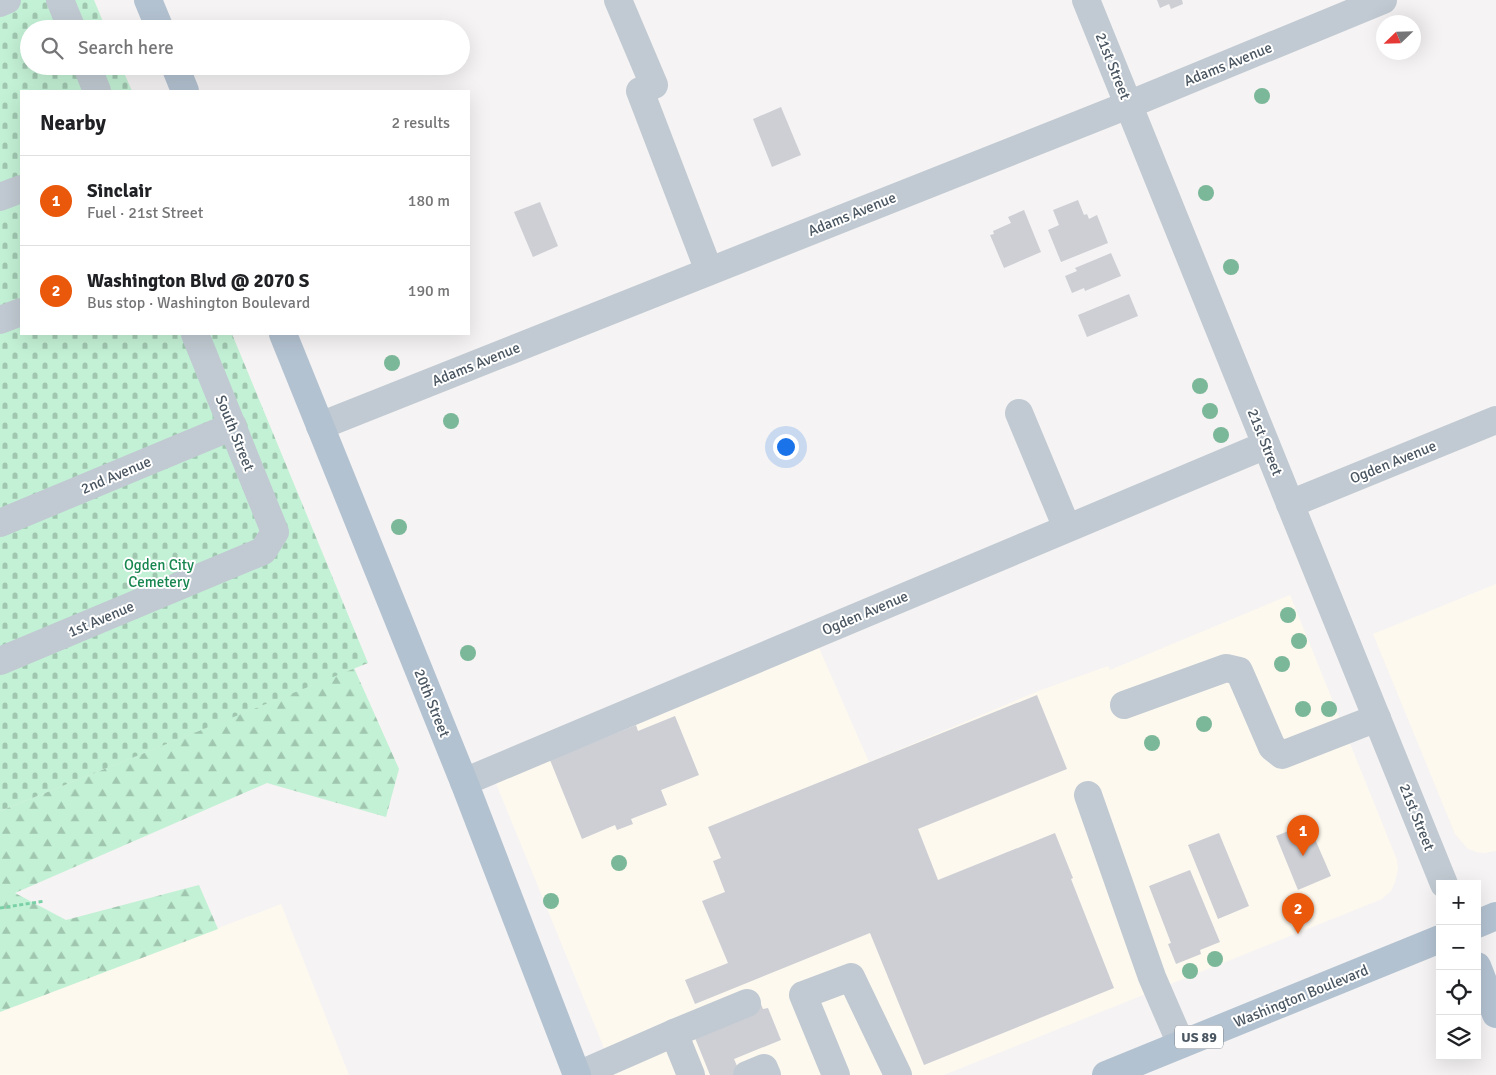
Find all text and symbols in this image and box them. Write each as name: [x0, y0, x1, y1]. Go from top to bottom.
north arrow: [1376, 15, 1421, 60]
search box: [20, 20, 470, 75]
street label: 21st Street: [1091, 30, 1135, 102]
icon: search: [38, 34, 66, 62]
text: Search here: [78, 36, 174, 60]
street label: Adams Avenue: [1181, 38, 1275, 90]
text: Nearby: [40, 110, 106, 136]
text: 2 results: [391, 113, 450, 133]
text: Sinclair: [87, 179, 152, 203]
street label: Adams Avenue: [805, 188, 899, 240]
text: 1: [52, 191, 60, 211]
text: 180 m: [408, 191, 450, 211]
text: Fuel · 21st Street: [87, 203, 203, 223]
text: Washington Blvd @ 2070 S: [87, 269, 309, 293]
text: 2: [52, 281, 60, 301]
text: 190 m: [408, 281, 450, 301]
text: Bus stop · Washington Boulevard: [87, 293, 310, 313]
street label: Adams Avenue: [429, 338, 523, 390]
street label: South Street: [212, 392, 258, 474]
street label: 21st Street: [1243, 406, 1287, 478]
your location: [773, 434, 799, 460]
street label: Ogden Avenue: [1347, 436, 1439, 488]
street label: 2nd Avenue: [78, 452, 154, 498]
park label: Ogden City Cemetery: [124, 556, 194, 591]
street label: Ogden Avenue: [819, 587, 911, 639]
street label: 1st Avenue: [65, 597, 137, 641]
street label: 20th Street: [410, 666, 454, 740]
street label: 21st Street: [1395, 781, 1439, 853]
pin: 1: [1287, 815, 1319, 856]
map controls: [1436, 880, 1481, 1060]
button: +: [1436, 880, 1481, 925]
pin: 2: [1282, 893, 1314, 934]
button: −: [1436, 925, 1481, 970]
street label: Washington Boulevard: [1231, 961, 1371, 1031]
button: locate: [1436, 970, 1481, 1015]
button: layers: [1436, 1015, 1481, 1060]
road number: US 89: [1175, 1026, 1223, 1048]

